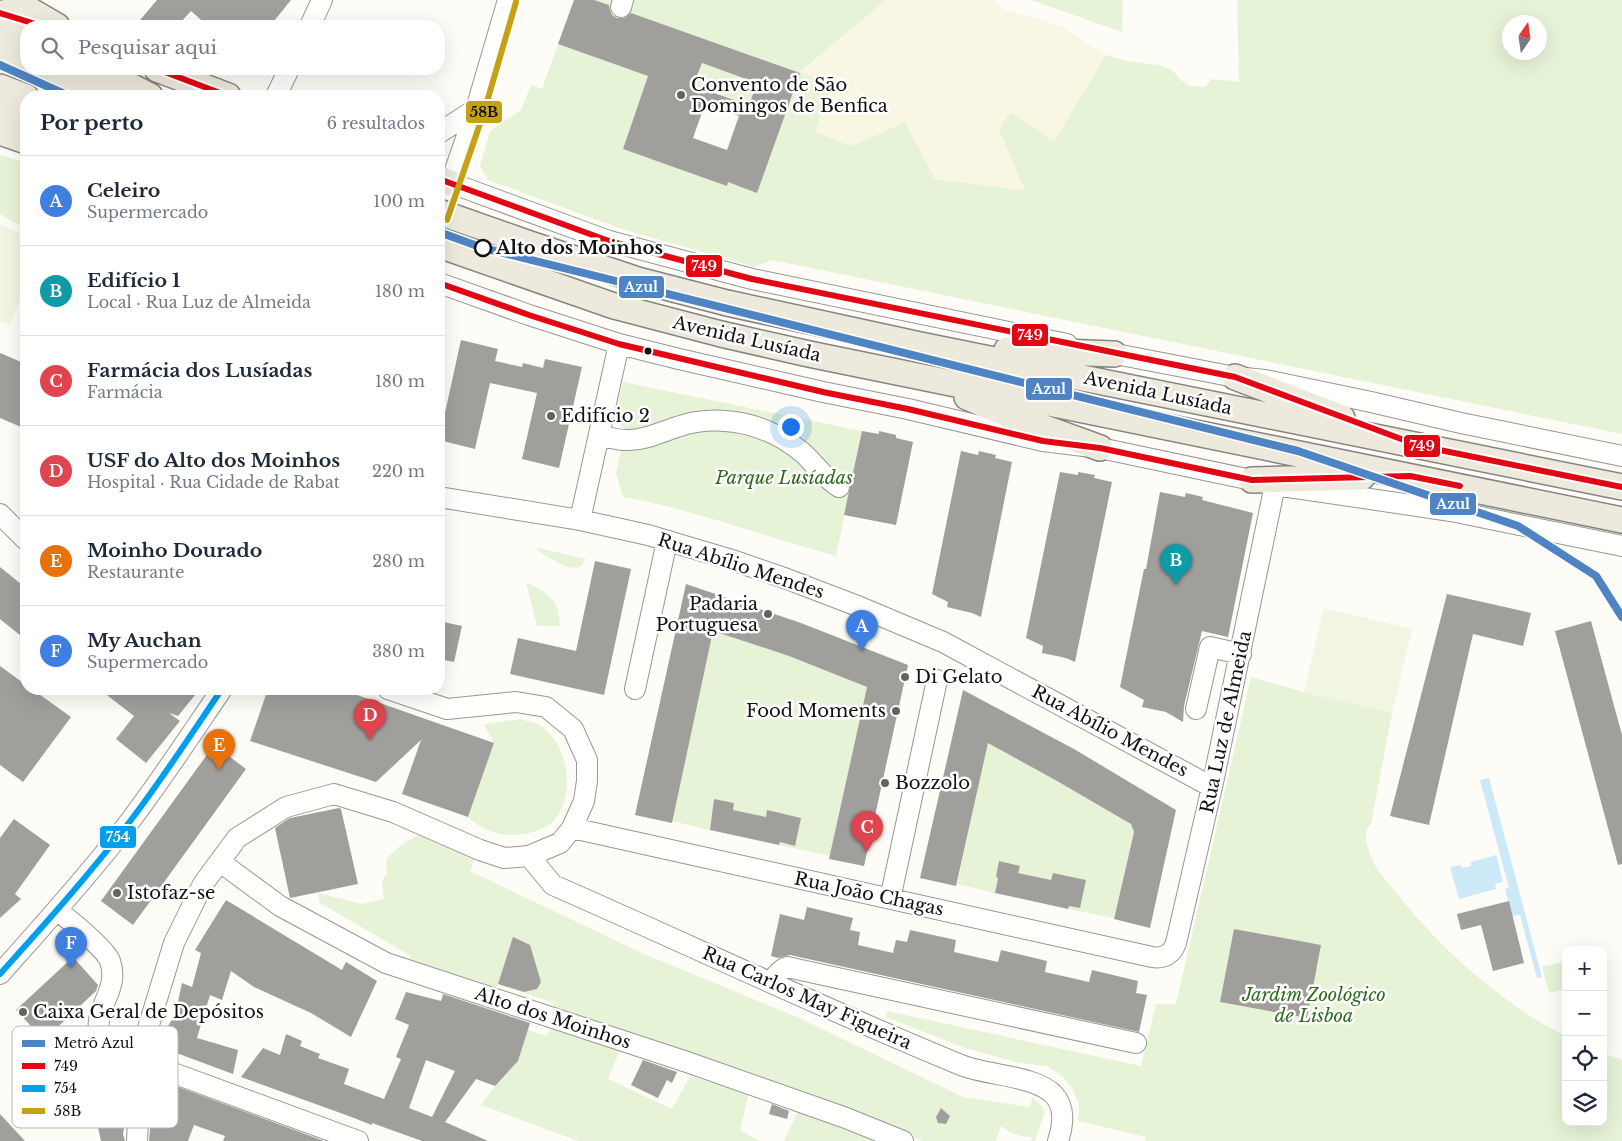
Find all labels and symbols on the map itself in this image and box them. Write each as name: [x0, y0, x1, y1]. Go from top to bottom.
north arrow: [1502, 15, 1547, 60]
place label: Convento de São Domingos de Benfica: [691, 74, 888, 117]
marker: Convento de São Domingos de Benfica: [675, 89, 687, 101]
line badge: 58B: [465, 100, 503, 124]
text: 58B: [470, 103, 498, 121]
place label: Alto dos Moinhos: [495, 237, 663, 259]
marker: Alto dos Moinhos: [474, 239, 492, 257]
line badge: 749: [685, 254, 723, 278]
text: 749: [691, 257, 717, 275]
line badge: Azul: [618, 275, 665, 299]
text: Azul: [623, 278, 658, 296]
street label: Avenida Lusíada: [670, 311, 823, 367]
line badge: 749: [1011, 323, 1049, 347]
text: 749: [1017, 326, 1043, 344]
unlabelled marker: [643, 346, 653, 356]
street label: Avenida Lusíada: [1081, 366, 1234, 419]
line badge: Azul: [1025, 377, 1073, 401]
text: Azul: [1031, 380, 1066, 398]
place label: Edifício 2: [561, 405, 650, 427]
marker: Edifício 2: [545, 410, 557, 422]
your location: [778, 414, 804, 440]
line badge: 749: [1403, 434, 1441, 458]
text: 749: [1409, 437, 1435, 455]
park label: Parque Lusíadas: [714, 467, 853, 489]
line badge: Azul: [1429, 492, 1477, 516]
text: Azul: [1435, 495, 1470, 513]
street label: Rua Abílio Mendes: [655, 529, 827, 603]
pin: B: [1160, 544, 1192, 585]
place label: Padaria Portuguesa: [656, 593, 758, 636]
marker: Padaria Portuguesa: [762, 608, 774, 620]
pin: A: [846, 610, 878, 651]
street label: Rua Luz de Almeida: [1196, 629, 1256, 815]
place label: Di Gelato: [915, 666, 1003, 688]
marker: Di Gelato: [899, 671, 911, 683]
street label: Rua Abílio Mendes: [1028, 681, 1192, 781]
pin: D: [354, 699, 386, 740]
place label: Food Moments: [746, 700, 886, 722]
marker: Food Moments: [890, 705, 902, 717]
pin: E: [203, 729, 235, 770]
place label: Bozzolo: [895, 772, 970, 794]
marker: Bozzolo: [879, 777, 891, 789]
pin: C: [851, 811, 883, 852]
line badge: 754: [99, 825, 137, 849]
text: 754: [106, 828, 130, 846]
street label: Rua João Chagas: [792, 867, 946, 921]
place label: Istofaz-se: [127, 882, 215, 904]
marker: Istofaz-se: [111, 887, 123, 899]
pin: F: [55, 927, 87, 968]
street label: Rua Carlos May Figueira: [699, 942, 915, 1054]
street label: Alto dos Moinhos: [471, 982, 634, 1054]
park label: Jardim Zoológico de Lisboa: [1241, 984, 1386, 1027]
place label: Caixa Geral de Depósitos: [33, 1001, 264, 1023]
marker: Caixa Geral de Depósitos: [17, 1006, 29, 1018]
legend: [12, 1026, 178, 1128]
text: Metrô Azul: [54, 1034, 134, 1052]
text: 749: [54, 1057, 78, 1075]
text: 754: [54, 1079, 77, 1097]
text: 58B: [54, 1102, 81, 1120]

